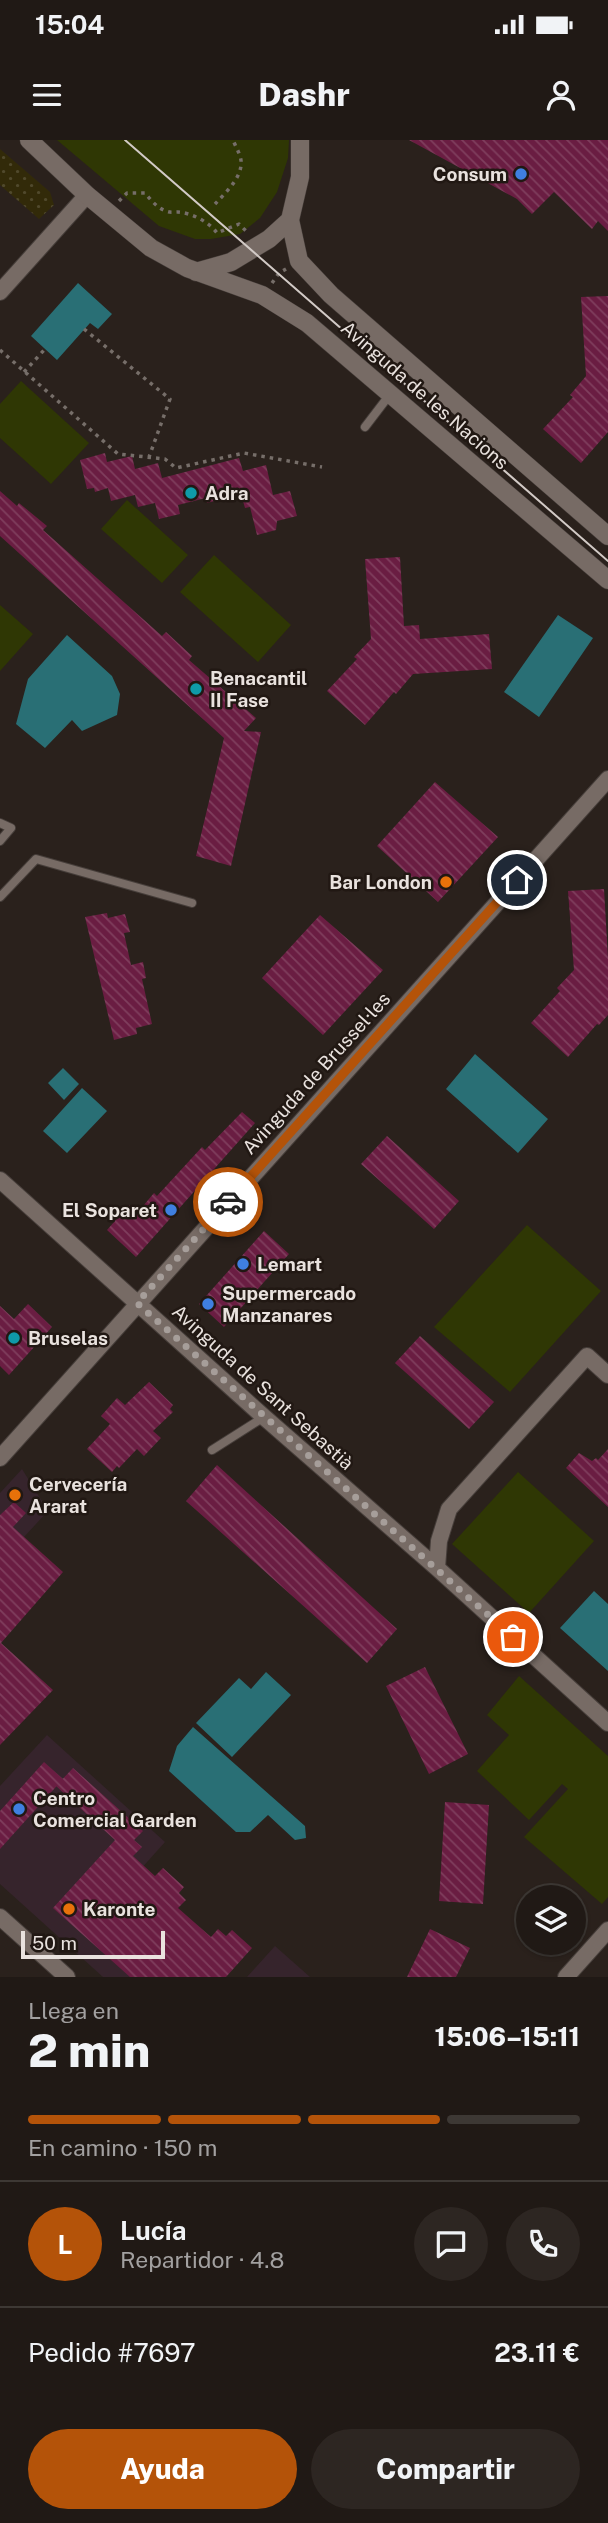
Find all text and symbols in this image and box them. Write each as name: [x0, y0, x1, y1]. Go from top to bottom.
text: 15:04: [35, 9, 104, 40]
icon: menu: [28, 76, 66, 114]
text: Dashr: [258, 76, 350, 113]
icon: person: [542, 76, 580, 114]
place label: Consum: [433, 163, 507, 185]
marker: Consum: [513, 166, 529, 182]
street label: Avinguda de les Nacions: [337, 316, 513, 474]
place label: Adra: [205, 482, 248, 504]
marker: Adra: [183, 485, 199, 501]
place label: Benacantil II Fase: [210, 667, 307, 711]
marker: Benacantil II Fase: [188, 681, 204, 697]
pin: [487, 850, 547, 910]
icon: home: [498, 861, 536, 899]
place label: Bar London: [329, 871, 432, 893]
marker: Bar London: [438, 874, 454, 890]
street label: Avinguda de Brussel·les: [238, 988, 394, 1158]
courier: [193, 1167, 263, 1237]
icon: car: [209, 1183, 247, 1221]
place label: El Soparet: [62, 1199, 157, 1221]
marker: El Soparet: [163, 1202, 179, 1218]
place label: Lemart: [257, 1253, 322, 1275]
marker: Lemart: [235, 1256, 251, 1272]
place label: Supermercado Manzanares: [222, 1282, 356, 1326]
marker: Supermercado Manzanares: [200, 1296, 216, 1312]
street label: Avinguda de Sant Sebastià: [168, 1300, 358, 1474]
place label: Bruselas: [28, 1327, 108, 1349]
marker: Bruselas: [6, 1330, 22, 1346]
place label: Cervecería Ararat: [29, 1473, 127, 1517]
marker: Cervecería Ararat: [7, 1487, 23, 1503]
pin: [483, 1607, 543, 1667]
icon: bag: [494, 1618, 532, 1656]
place label: Centro Comercial Garden: [33, 1787, 197, 1831]
marker: Centro Comercial Garden: [11, 1801, 27, 1817]
map controls: [516, 1885, 586, 1955]
button: layers: [516, 1885, 586, 1955]
place label: Karonte: [83, 1898, 155, 1920]
marker: Karonte: [61, 1901, 77, 1917]
scale bar: [21, 1928, 164, 1960]
text: 50 m: [32, 1932, 77, 1954]
text: Llega en: [28, 1997, 119, 2024]
text: 15:06–15:11: [435, 2021, 580, 2052]
text: 2 min: [28, 2023, 150, 2077]
text: En camino · 150 m: [28, 2134, 217, 2161]
button: chat: [414, 2207, 488, 2281]
button: phone: [506, 2207, 580, 2281]
text: Lucía: [120, 2215, 186, 2246]
text: L: [57, 2229, 73, 2260]
text: Repartidor · 4.8: [120, 2246, 284, 2273]
text: Pedido #7697: [28, 2337, 196, 2368]
text: 23.11 €: [494, 2337, 580, 2368]
button: Ayuda: [28, 2429, 297, 2509]
button: Compartir: [311, 2429, 580, 2509]

